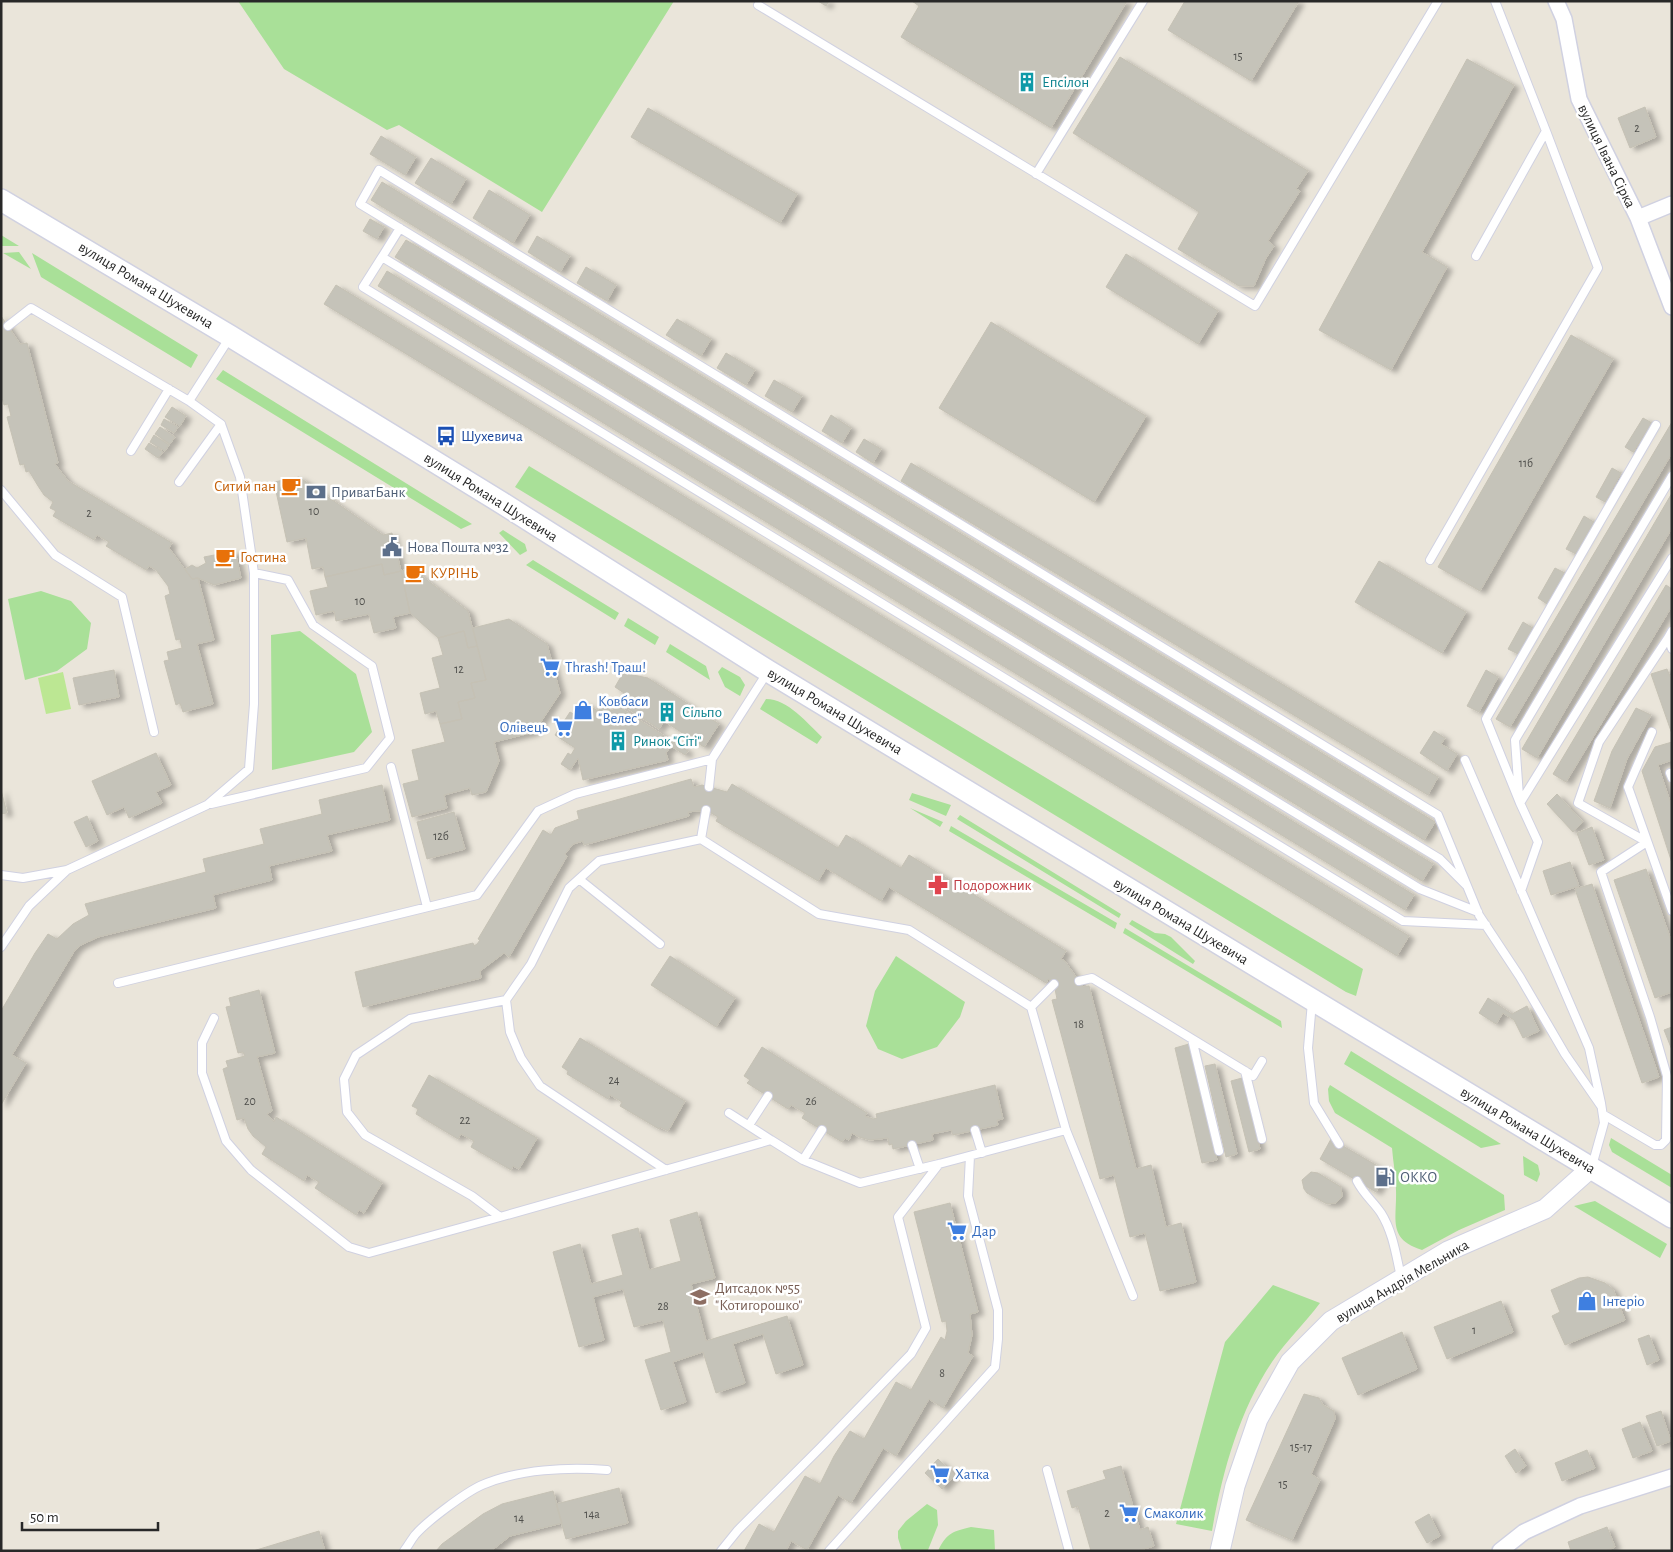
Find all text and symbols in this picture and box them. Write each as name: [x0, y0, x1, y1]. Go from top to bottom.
house number: 15: [1233, 50, 1243, 62]
building icon: Епсілон: [1016, 71, 1038, 93]
place label: Епсілон: [1042, 75, 1089, 90]
street label: вулиця Івана Сірка: [1575, 102, 1638, 210]
house number: 2: [1634, 122, 1640, 134]
street label: вулиця Романа Шухевича: [76, 239, 216, 332]
bus stop icon: Шухевича: [435, 425, 457, 447]
place label: Шухевича: [461, 429, 523, 444]
street label: вулиця Романа Шухевича: [421, 450, 560, 545]
house number: 11б: [1519, 457, 1533, 469]
cafe icon: Ситий пан: [280, 475, 302, 497]
place label: Ситий пан: [214, 479, 276, 494]
bank icon: ПриватБанк: [305, 481, 327, 503]
place label: ПриватБанк: [331, 485, 405, 500]
house number: 10: [309, 505, 319, 517]
house number: 2: [86, 507, 92, 519]
public building icon: Нова Пошта №32: [381, 536, 403, 558]
place label: Нова Пошта №32: [407, 540, 509, 555]
cafe icon: Гостина: [214, 546, 236, 568]
place label: Гостина: [240, 550, 287, 565]
cafe icon: КУРІНЬ: [404, 562, 426, 584]
place label: КУРІНЬ: [430, 566, 478, 581]
house number: 10: [355, 595, 365, 607]
supermarket icon: Thrash! Траш!: [539, 656, 561, 678]
place label: Thrash! Траш!: [565, 660, 646, 675]
house number: 12: [454, 663, 464, 675]
street label: вулиця Романа Шухевича: [765, 665, 905, 758]
place label: Ковбаси "Велес": [598, 694, 649, 726]
shop icon: Ковбаси "Велес": [572, 699, 594, 721]
building icon: Сільпо: [656, 701, 678, 723]
place label: Сільпо: [682, 705, 722, 720]
supermarket icon: Олівець: [552, 716, 574, 738]
place label: Олівець: [500, 720, 549, 735]
building icon: Ринок "Сіті": [607, 730, 629, 752]
place label: Ринок "Сіті": [633, 734, 701, 749]
house number: 12б: [433, 830, 449, 842]
pharmacy icon: Подорожник: [927, 874, 949, 896]
street label: вулиця Романа Шухевича: [1111, 875, 1251, 968]
place label: Подорожник: [953, 878, 1032, 893]
house number: 18: [1074, 1018, 1084, 1030]
house number: 24: [608, 1074, 620, 1086]
street label: вулиця Романа Шухевича: [1458, 1084, 1598, 1177]
house number: 20: [244, 1095, 256, 1107]
house number: 26: [805, 1095, 817, 1107]
house number: 22: [460, 1114, 471, 1126]
fuel station icon: ОККО: [1374, 1166, 1396, 1188]
place label: ОККО: [1400, 1170, 1437, 1185]
supermarket icon: Дар: [946, 1220, 968, 1242]
place label: Дар: [972, 1224, 997, 1239]
street label: вулиця Андрія Мельника: [1333, 1237, 1471, 1326]
place label: Дитсадок №55 "Котигорошко": [715, 1281, 803, 1313]
school or university icon: Дитсадок №55 "Котигорошко": [689, 1286, 711, 1308]
shop icon: Інтеріо: [1576, 1290, 1598, 1312]
place label: Інтеріо: [1602, 1294, 1645, 1309]
house number: 28: [657, 1300, 669, 1312]
house number: 1: [1472, 1324, 1476, 1336]
house number: 8: [939, 1367, 945, 1379]
house number: 15-17: [1290, 1441, 1312, 1453]
supermarket icon: Хатка: [929, 1463, 951, 1485]
place label: Хатка: [955, 1467, 989, 1482]
house number: 15: [1278, 1478, 1288, 1490]
scale bar: [22, 1500, 159, 1532]
supermarket icon: Смаколик: [1118, 1502, 1140, 1524]
place label: Смаколик: [1144, 1506, 1203, 1521]
house number: 2: [1104, 1507, 1110, 1519]
house number: 14а: [584, 1508, 600, 1520]
text: 50 m: [30, 1510, 59, 1525]
house number: 14: [514, 1512, 524, 1524]

